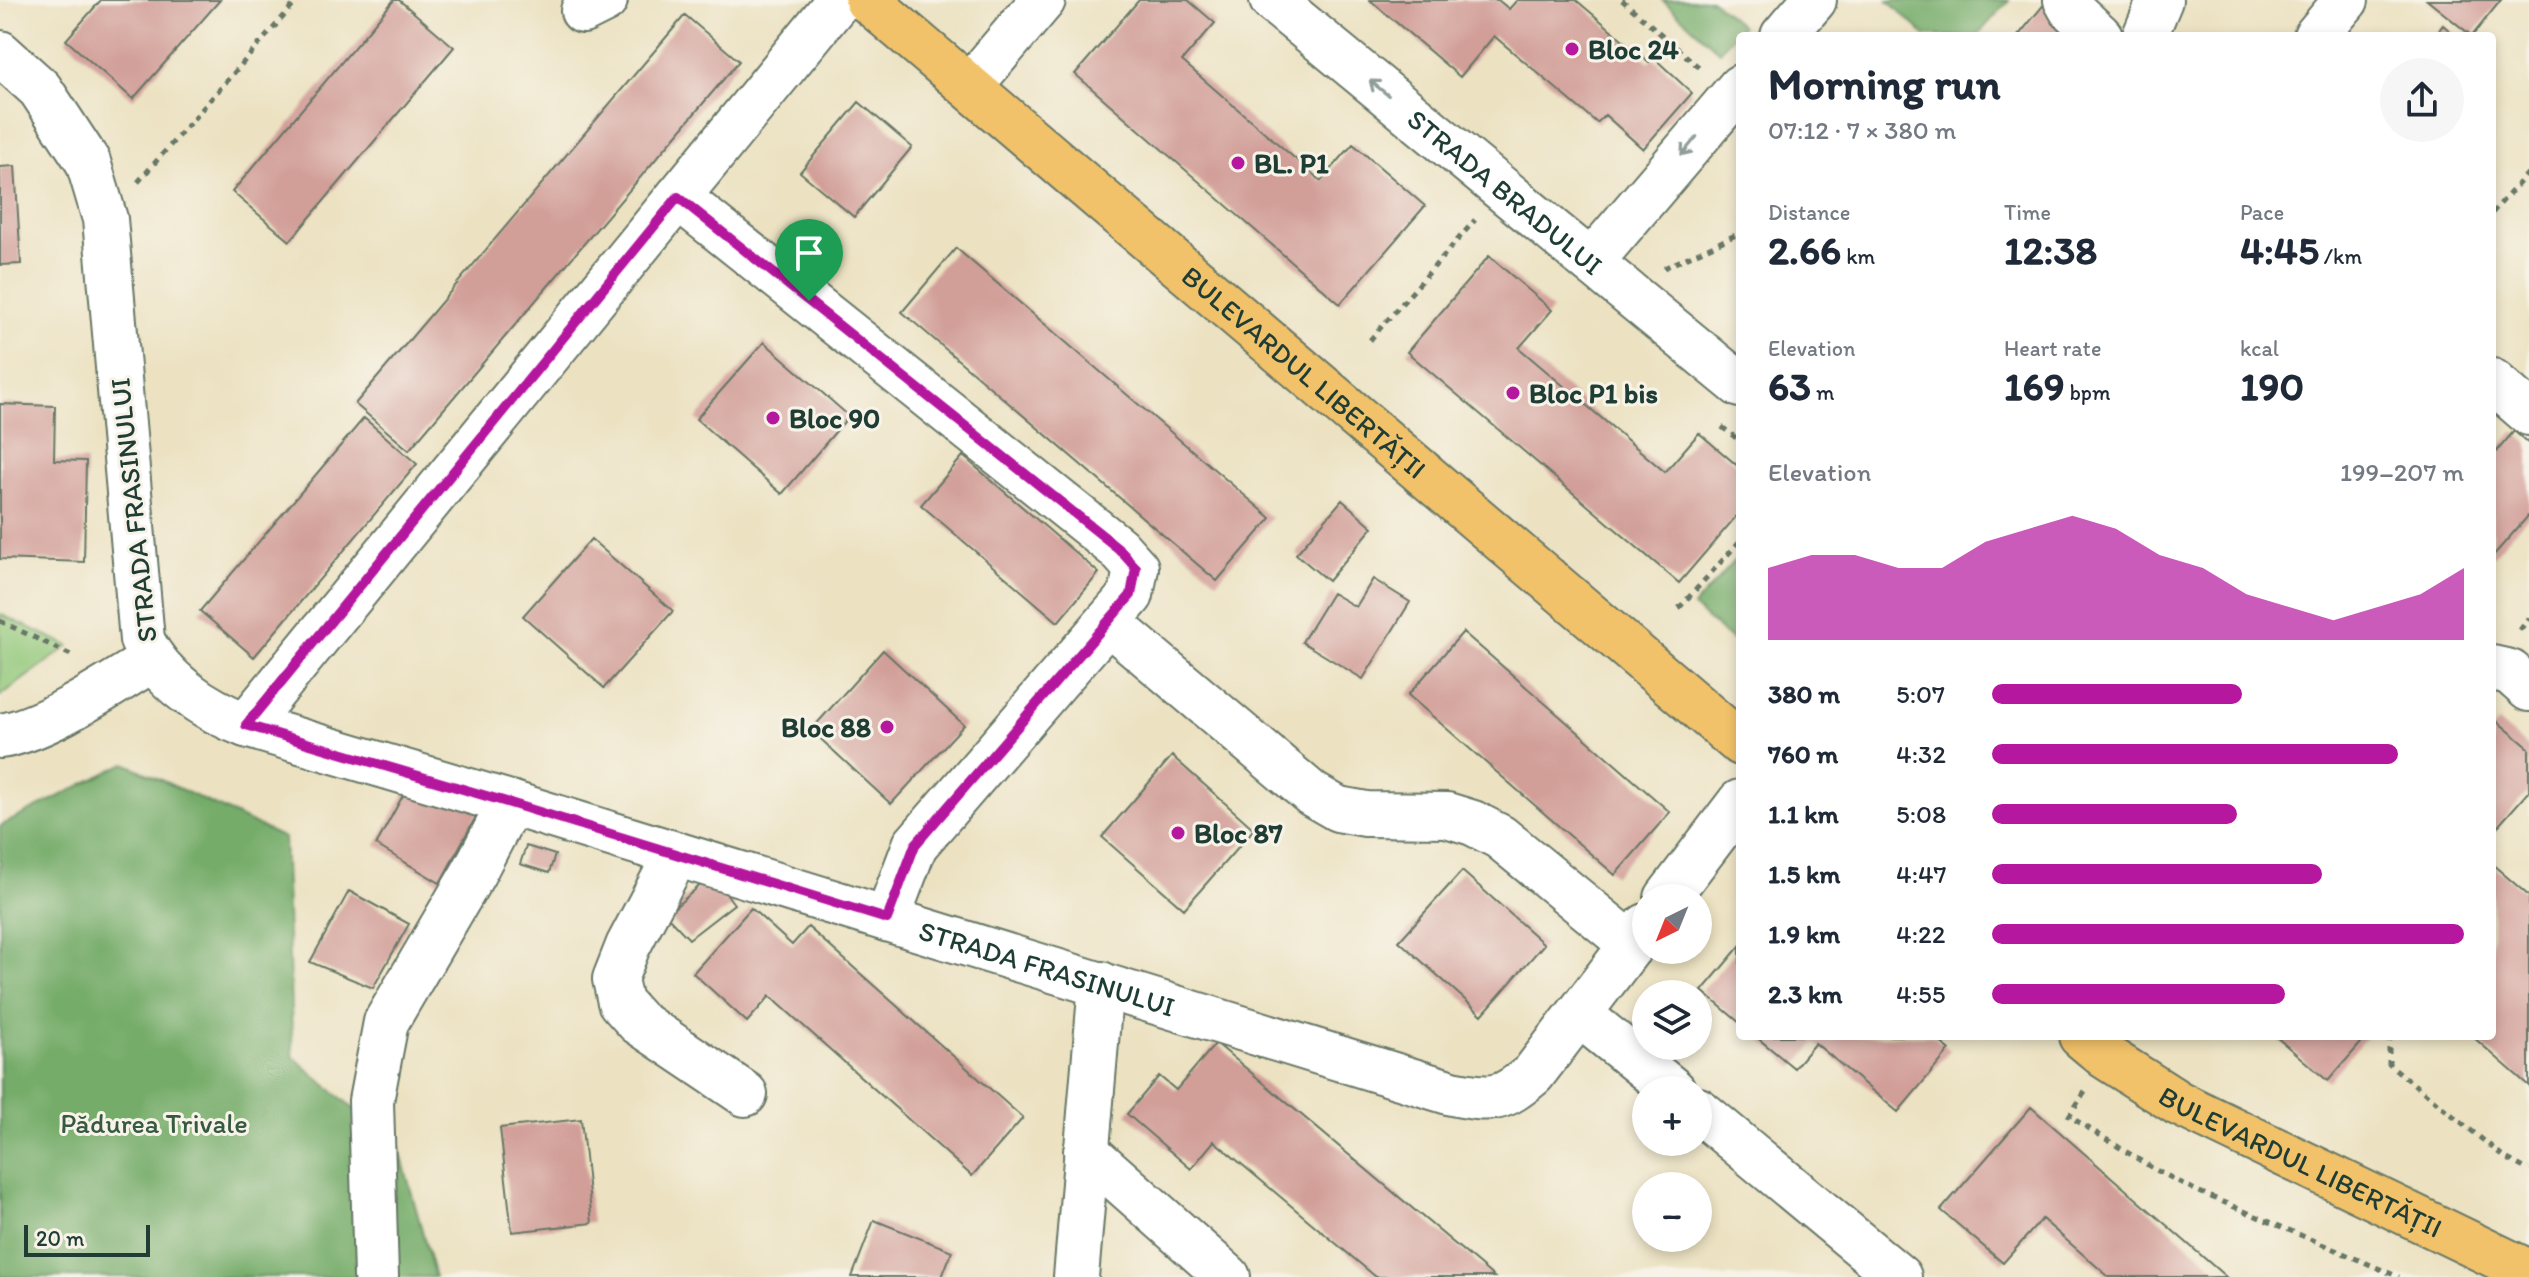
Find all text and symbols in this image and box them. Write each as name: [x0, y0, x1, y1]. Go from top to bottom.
place label: Bloc 24: [1588, 32, 1679, 66]
marker: Bloc 24: [1563, 40, 1581, 58]
text: Morning run: [1768, 57, 2001, 110]
button: share: [2380, 58, 2464, 142]
one-way arrow: [1369, 79, 1390, 97]
street label: STRADA BRADULUI: [1401, 102, 1610, 282]
text: 07:12 · 7 × 380 m: [1768, 114, 1956, 146]
one-way arrow: [1681, 135, 1699, 156]
place label: BL. P1: [1254, 146, 1329, 180]
marker: BL. P1: [1229, 154, 1247, 172]
text: Distance: [1768, 199, 1850, 226]
text: Time: [2004, 199, 2051, 226]
text: Pace: [2240, 199, 2284, 226]
pin: [775, 219, 843, 301]
text: 2.66: [1768, 226, 1841, 274]
text: 12:38: [2004, 226, 2097, 274]
text: 4:45: [2240, 226, 2319, 274]
icon: arrive: [787, 231, 831, 275]
text: km: [1841, 243, 1875, 270]
text: /km: [2319, 243, 2362, 270]
street label: BULEVARDUL LIBERTĂȚII: [1175, 258, 1433, 486]
text: Elevation: [1768, 335, 1855, 362]
text: Heart rate: [2004, 335, 2101, 362]
text: kcal: [2240, 335, 2279, 362]
text: 63: [1768, 362, 1811, 410]
text: 169: [2004, 362, 2065, 410]
text: 190: [2240, 362, 2304, 410]
street label: STRADA FRASINULUI: [102, 376, 164, 644]
place label: Bloc P1 bis: [1529, 376, 1658, 410]
text: m: [1811, 379, 1834, 406]
text: bpm: [2065, 379, 2110, 406]
marker: Bloc P1 bis: [1504, 384, 1522, 402]
place label: Bloc 90: [789, 401, 880, 435]
marker: Bloc 90: [764, 409, 782, 427]
text: Elevation: [1768, 456, 1871, 488]
text: 199–207 m: [2340, 456, 2464, 488]
text: 380 m: [1768, 678, 1840, 710]
text: 5:07: [1896, 678, 1945, 710]
place label: Bloc 88: [781, 710, 871, 744]
marker: Bloc 88: [878, 718, 896, 736]
text: 760 m: [1768, 738, 1838, 770]
text: 4:32: [1896, 738, 1946, 770]
text: 1.1 km: [1768, 798, 1839, 830]
text: 5:08: [1896, 798, 1946, 830]
place label: Bloc 87: [1194, 816, 1283, 850]
marker: Bloc 87: [1169, 824, 1187, 842]
text: 1.5 km: [1768, 858, 1840, 890]
text: 4:47: [1896, 858, 1947, 890]
north arrow: [1632, 884, 1712, 964]
map controls: [1632, 884, 1712, 1252]
street label: STRADA FRASINULUI: [915, 913, 1179, 1024]
text: 1.9 km: [1768, 918, 1840, 950]
text: 4:22: [1896, 918, 1945, 950]
text: 2.3 km: [1768, 978, 1842, 1010]
text: 4:55: [1896, 978, 1945, 1010]
button: layers: [1632, 980, 1712, 1060]
button: +: [1632, 1076, 1712, 1156]
street label: BULEVARDUL LIBERTĂȚII: [2153, 1078, 2448, 1245]
park label: Pădurea Trivale: [60, 1106, 248, 1140]
button: −: [1632, 1172, 1712, 1252]
scale bar: [24, 1221, 150, 1257]
text: 20 m: [36, 1225, 85, 1252]

